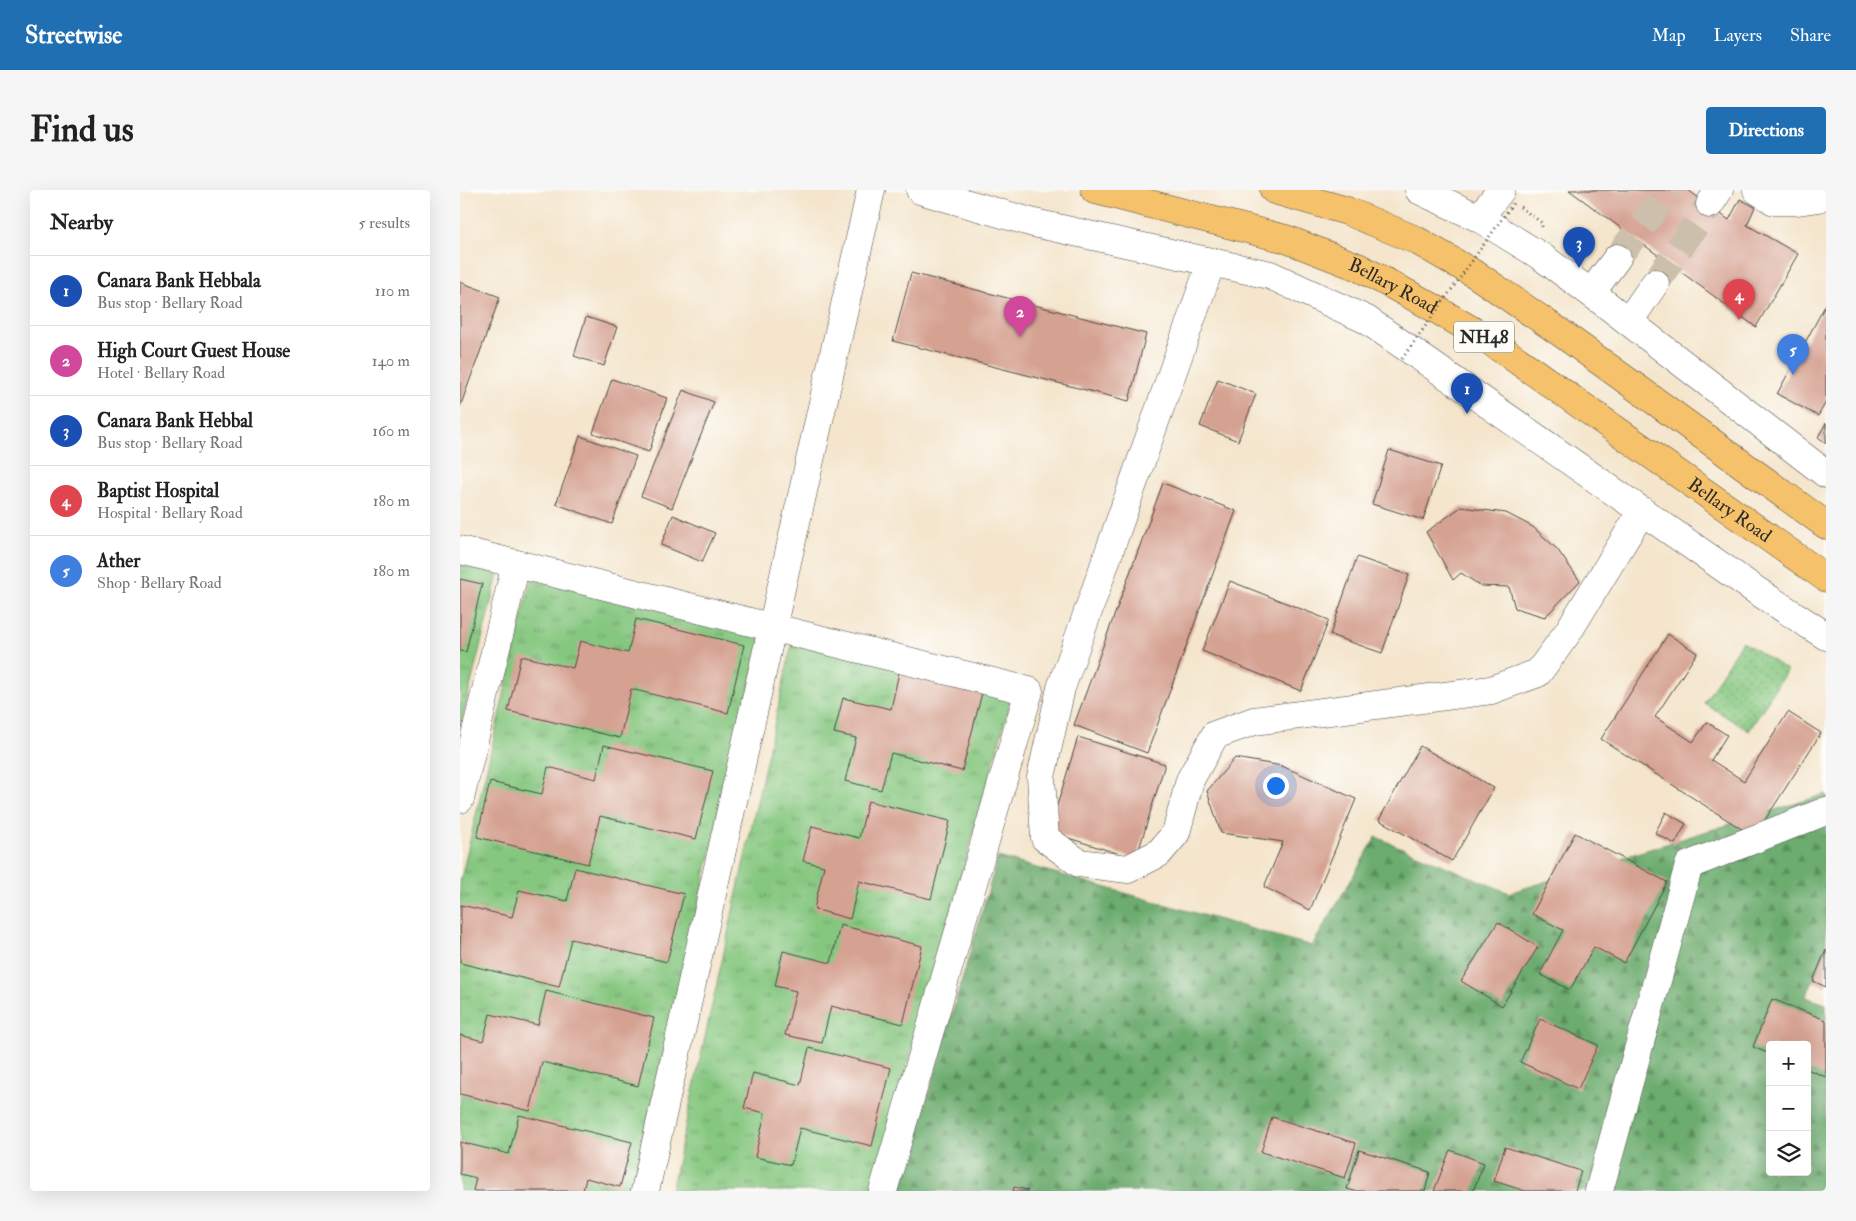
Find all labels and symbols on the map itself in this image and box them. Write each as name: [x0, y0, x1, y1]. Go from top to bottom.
pin: 3: [1563, 227, 1595, 268]
street label: Bellary Road: [1345, 253, 1442, 320]
pin: 4: [1723, 279, 1755, 320]
pin: 2: [1004, 296, 1036, 337]
road number: NH48: [1454, 322, 1514, 352]
pin: 5: [1777, 334, 1809, 375]
pin: 1: [1451, 373, 1483, 414]
street label: Bellary Road: [1683, 472, 1777, 548]
your location: [1263, 773, 1289, 799]

